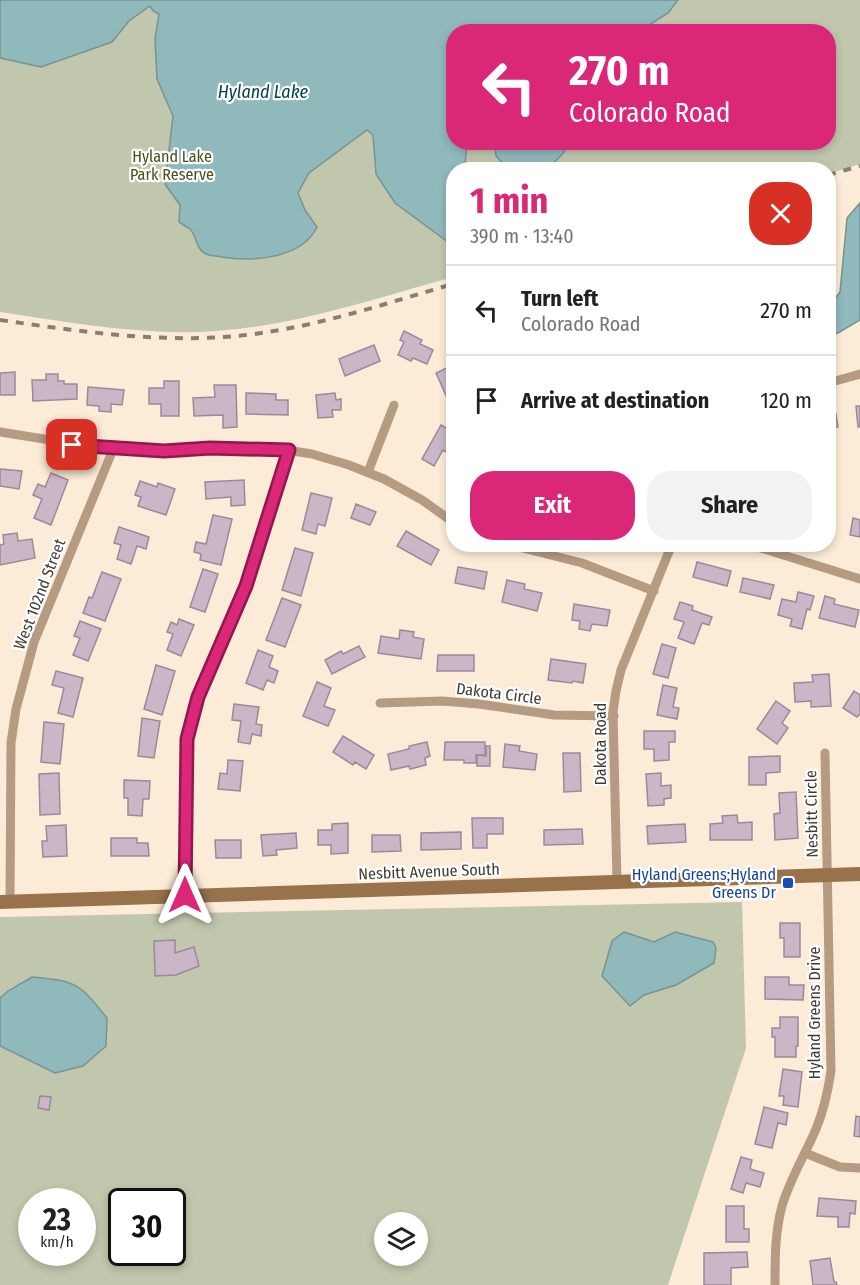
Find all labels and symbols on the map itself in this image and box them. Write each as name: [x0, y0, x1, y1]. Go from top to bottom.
water label: Hyland Lake: [218, 81, 309, 103]
park label: Hyland Lake Park Reserve: [130, 147, 214, 184]
pin: [46, 419, 97, 470]
street label: West 102nd Street: [10, 535, 70, 652]
street label: Dakota Circle: [455, 679, 543, 708]
street label: Dakota Road: [591, 703, 610, 785]
street label: Nesbitt Circle: [801, 770, 822, 858]
street label: Nesbitt Avenue South: [358, 860, 500, 883]
position arrow: [153, 863, 217, 927]
place label: Hyland Greens;Hyland Greens Dr: [632, 865, 776, 902]
marker: Hyland Greens;Hyland Greens Dr: [781, 876, 795, 890]
street label: Hyland Greens Drive: [805, 947, 824, 1079]
speed limit sign: 30: [108, 1188, 186, 1266]

